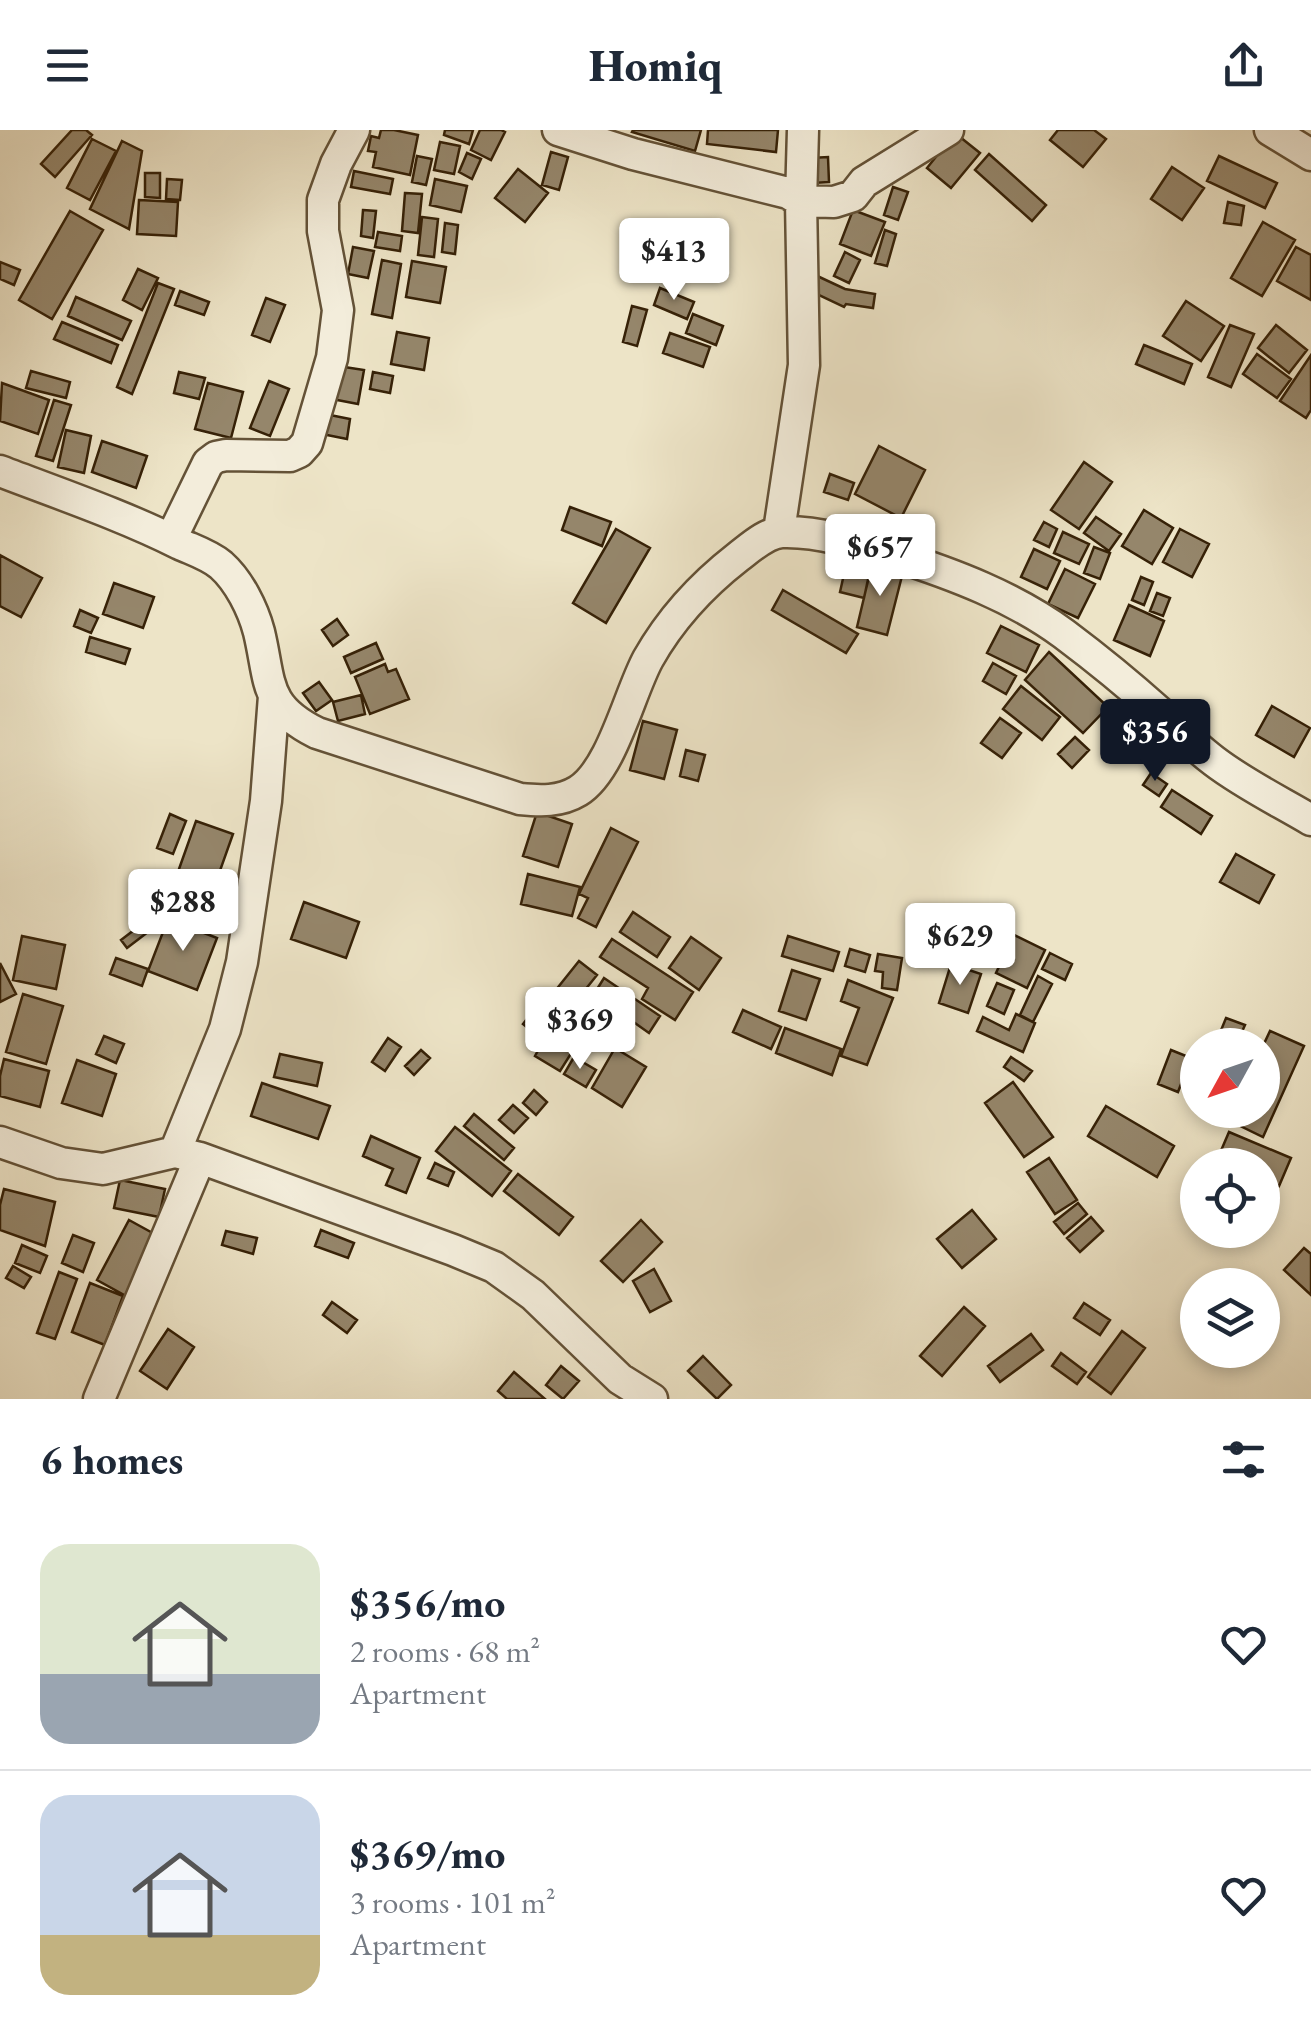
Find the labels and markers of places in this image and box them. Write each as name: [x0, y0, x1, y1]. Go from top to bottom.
pin: $413: [615, 218, 733, 303]
pin: $657: [821, 514, 939, 599]
pin: $356: [1096, 699, 1214, 784]
pin: $288: [124, 869, 242, 954]
pin: $629: [901, 903, 1019, 988]
pin: $369: [521, 987, 639, 1072]

